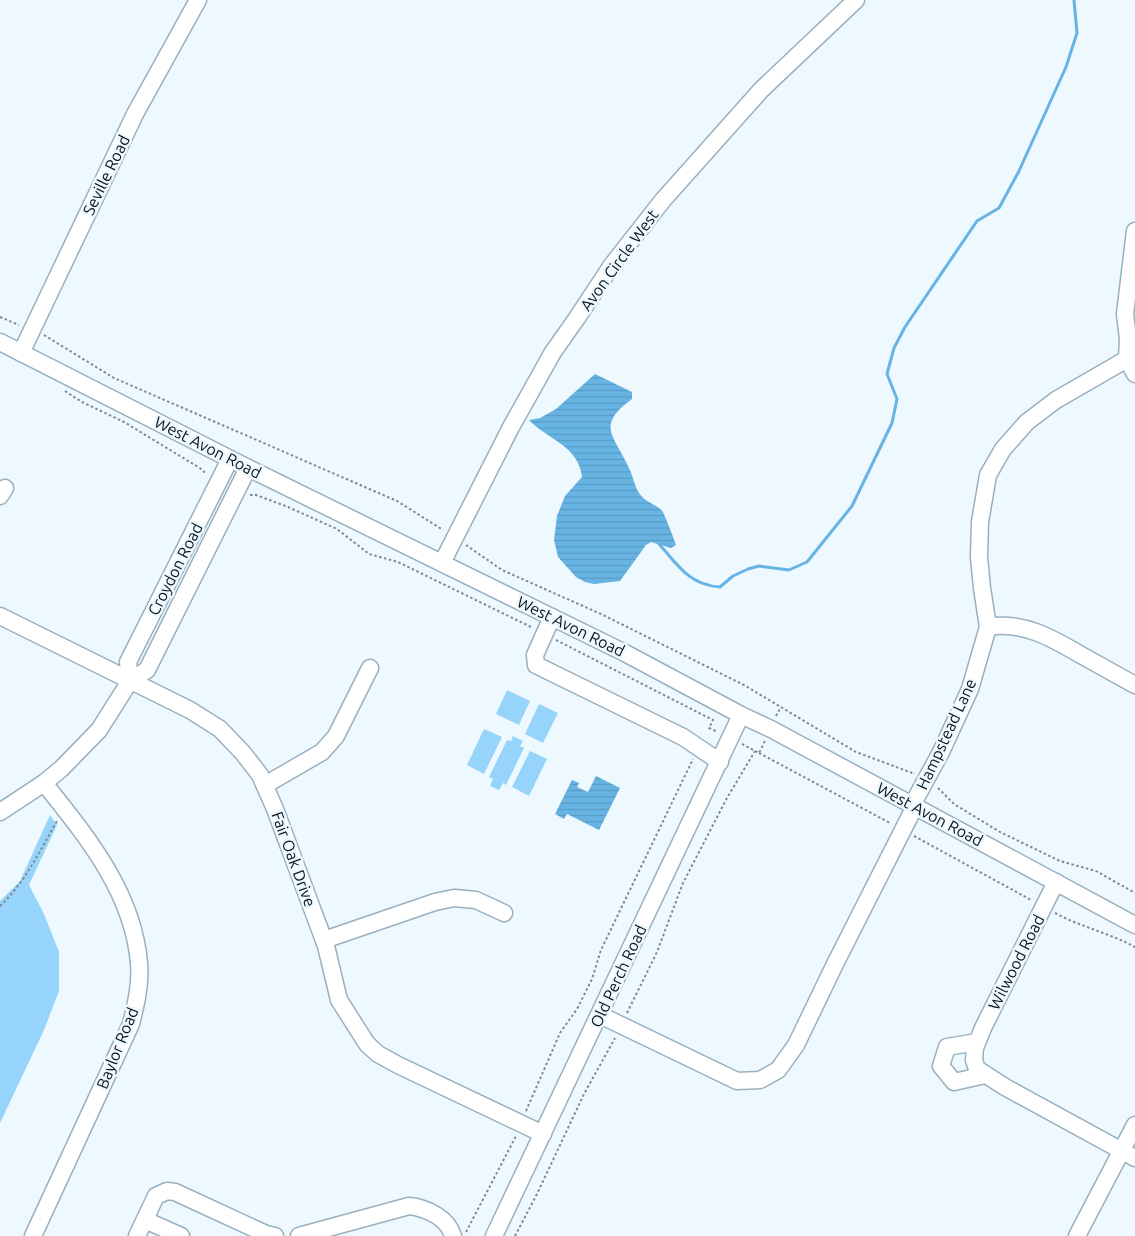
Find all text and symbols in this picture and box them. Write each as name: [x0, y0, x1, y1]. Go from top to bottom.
street label: Seville Road: [79, 132, 133, 218]
street label: Avon Circle West: [576, 205, 662, 314]
street label: West Avon Road: [152, 412, 264, 482]
street label: Croydon Road: [144, 520, 206, 618]
street label: West Avon Road: [514, 592, 628, 660]
street label: Hampstead Lane: [912, 676, 980, 792]
street label: West Avon Road: [874, 779, 986, 849]
street label: Fair Oak Drive: [268, 809, 320, 909]
street label: Wilwood Road: [984, 911, 1048, 1013]
street label: Old Perch Road: [586, 922, 650, 1030]
street label: Baylor Road: [93, 1005, 141, 1091]

